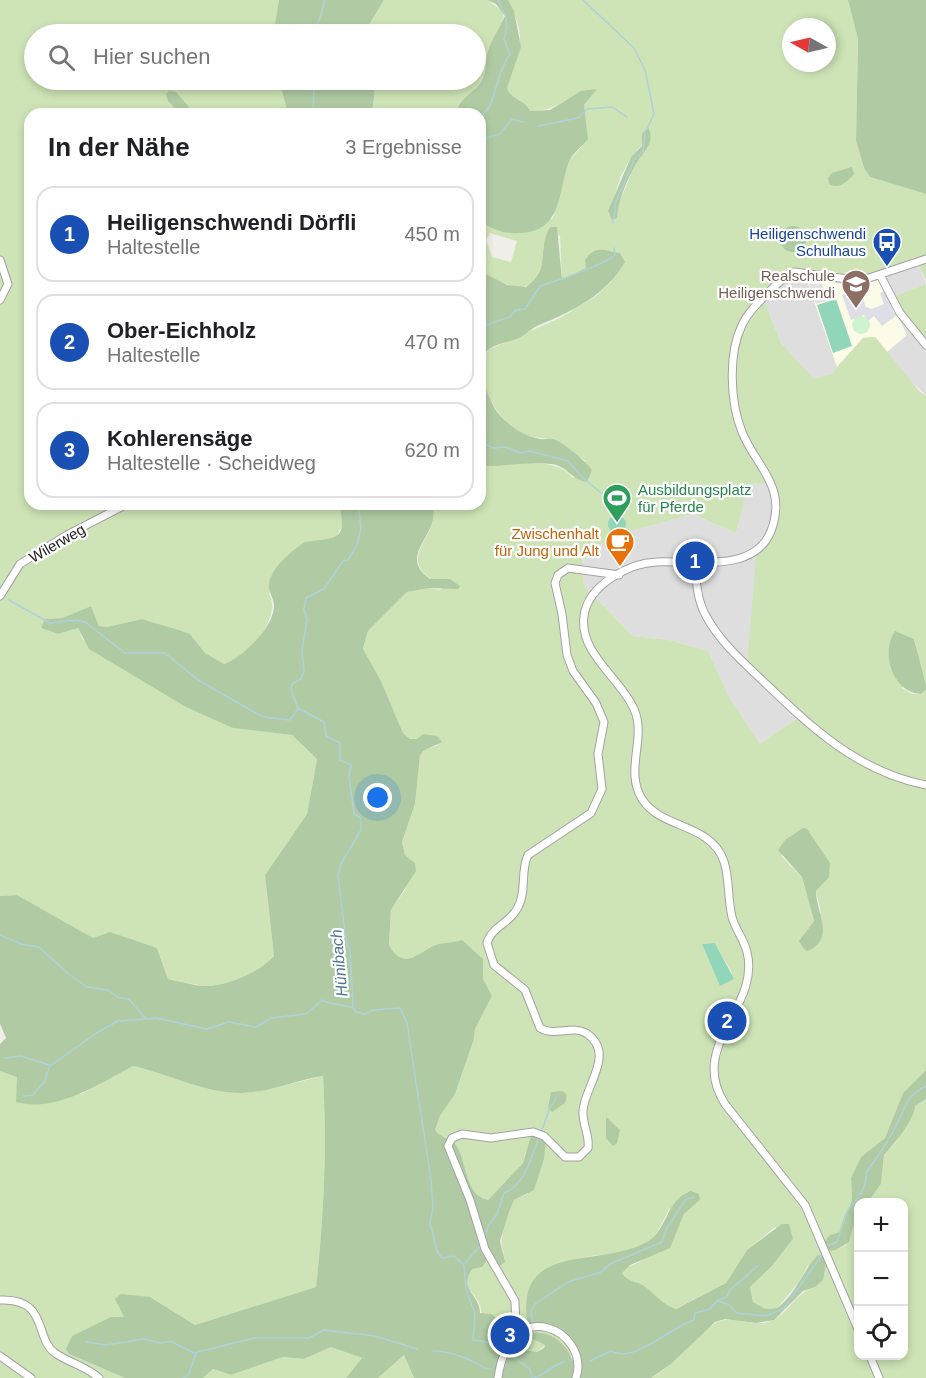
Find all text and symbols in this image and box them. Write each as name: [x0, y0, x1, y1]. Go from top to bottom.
north arrow: [782, 18, 836, 72]
search box: [24, 24, 486, 90]
icon: search: [45, 41, 78, 74]
text: Hier suchen: [93, 44, 210, 69]
text: In der Nähe: [48, 132, 190, 162]
text: 3 Ergebnisse: [345, 136, 462, 158]
text: Heiligenschwendi Dörfli: [107, 210, 356, 235]
text: 1: [64, 223, 75, 245]
text: 450 m: [404, 223, 460, 245]
place label: Heiligenschwendi Schulhaus: [749, 225, 866, 259]
bus stop icon: Heiligenschwendi Schulhaus: [871, 226, 903, 268]
text: Haltestelle: [107, 236, 200, 258]
place label: Realschule Heiligenschwendi: [718, 267, 835, 301]
school or university icon: Realschule Heiligenschwendi: [840, 268, 872, 310]
text: Ober-Eichholz: [107, 318, 256, 343]
text: 2: [64, 331, 75, 353]
text: 470 m: [404, 331, 460, 353]
text: Haltestelle: [107, 344, 200, 366]
text: Kohlerensäge: [107, 426, 253, 451]
text: 3: [64, 439, 75, 461]
text: 620 m: [404, 439, 460, 461]
text: Haltestelle · Scheidweg: [107, 452, 316, 474]
place label: Ausbildungsplatz für Pferde: [638, 481, 751, 515]
sports icon: Ausbildungsplatz für Pferde: [601, 482, 633, 524]
street label: Wilerweg: [26, 520, 88, 566]
place label: Zwischenhalt für Jung und Alt: [495, 525, 600, 559]
cafe icon: Zwischenhalt für Jung und Alt: [604, 526, 636, 568]
pin: 1: [676, 538, 714, 584]
your location: [363, 783, 392, 812]
water label: Hünibach: [328, 928, 350, 997]
pin: 2: [708, 998, 746, 1044]
map controls: [854, 1198, 908, 1360]
button: +: [854, 1198, 908, 1252]
button: −: [854, 1252, 908, 1306]
button: locate: [854, 1306, 908, 1360]
pin: 3: [490, 1312, 530, 1358]

